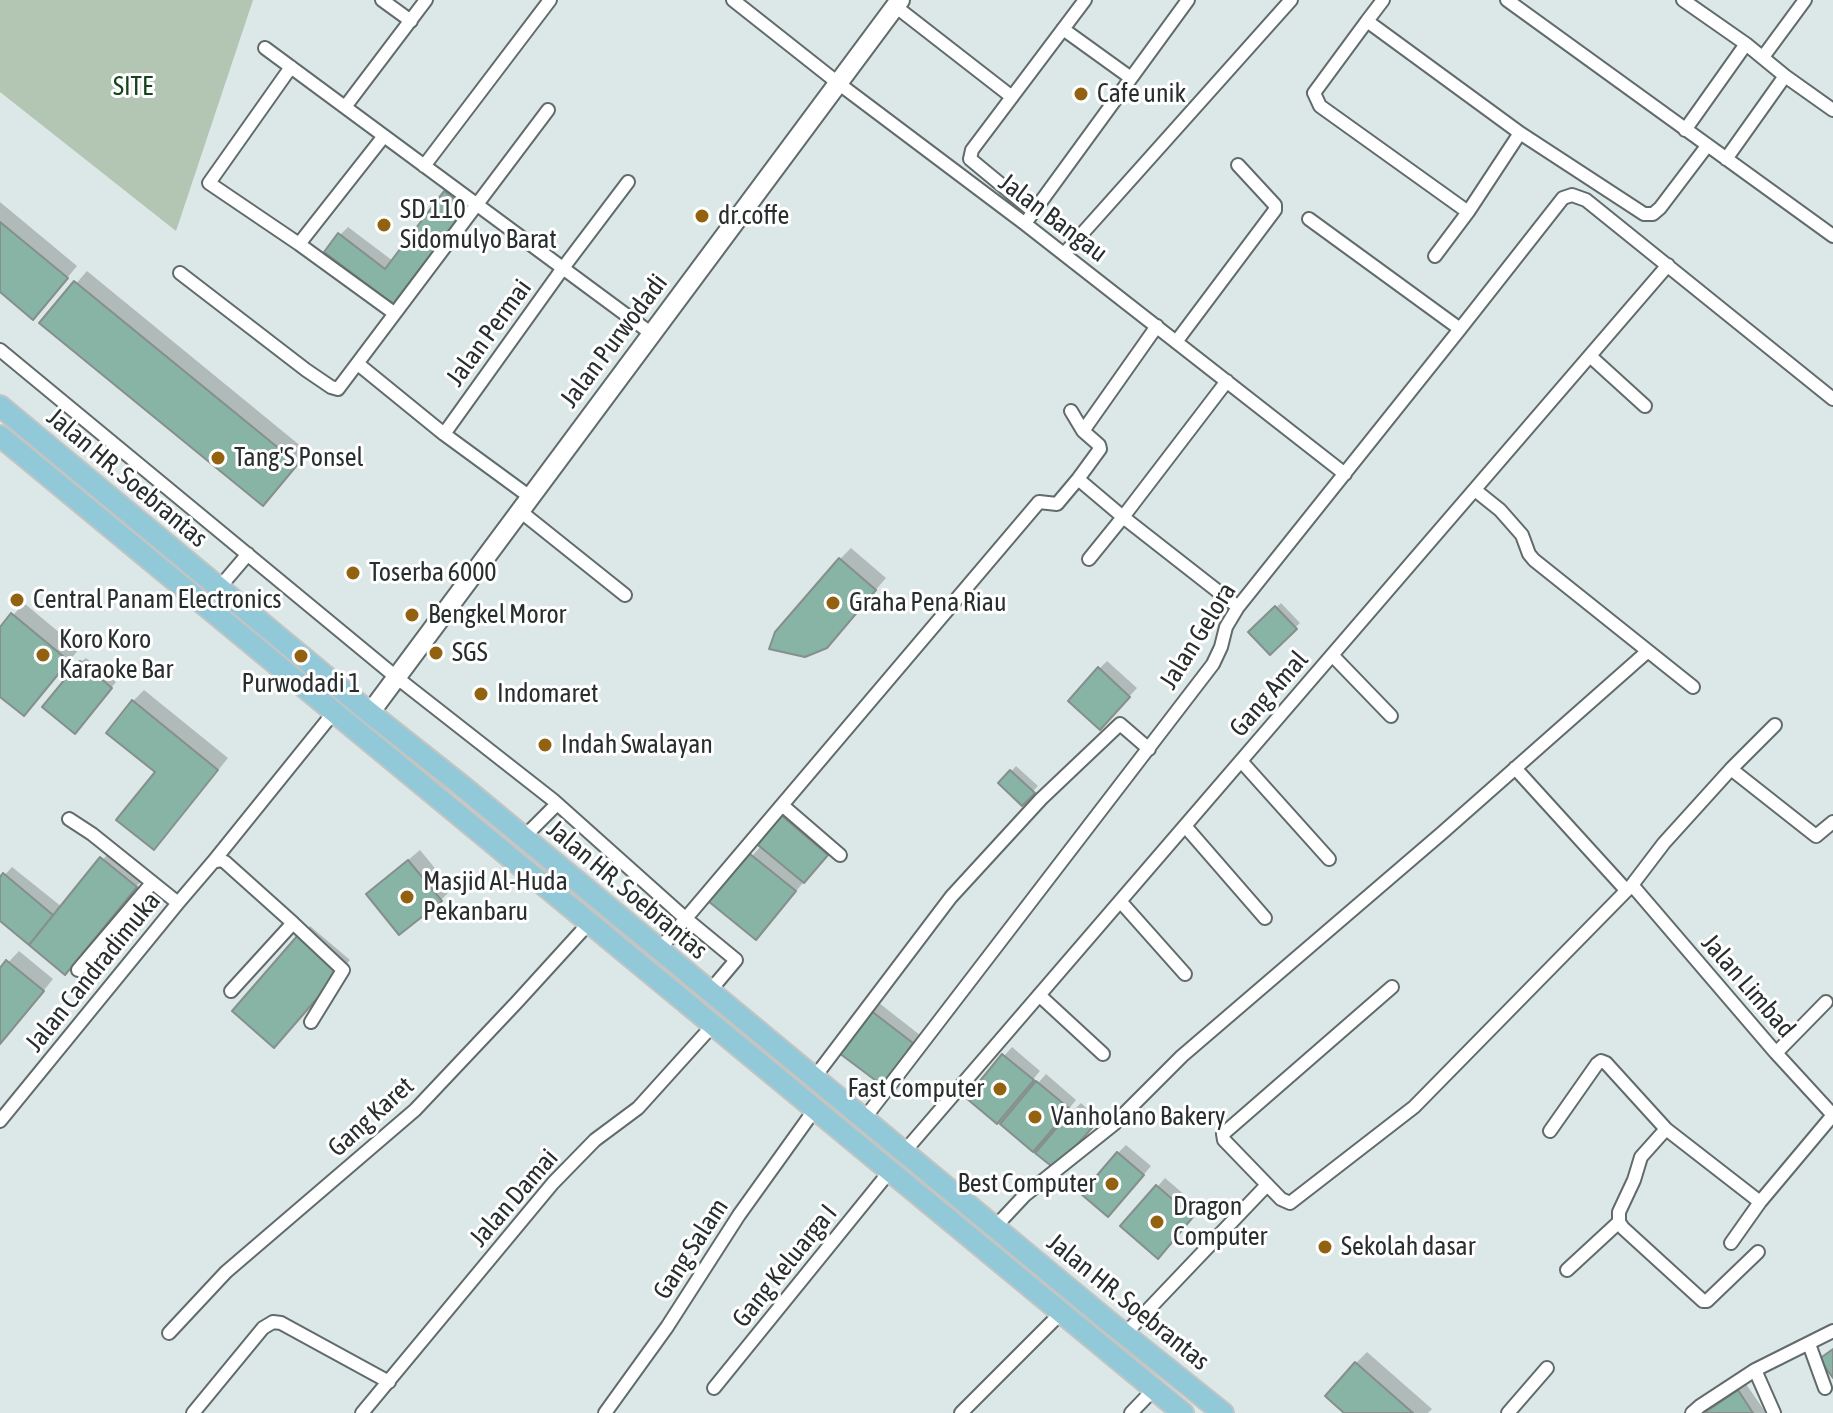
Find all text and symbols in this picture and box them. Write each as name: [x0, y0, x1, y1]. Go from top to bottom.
park label: SITE: [113, 71, 153, 103]
place label: Cafe unik: [1097, 78, 1186, 110]
marker: Cafe unik: [1072, 85, 1090, 103]
street label: Jalan Bangau: [993, 167, 1113, 269]
place label: SD 110 Sidomulyo Barat: [400, 194, 557, 256]
place label: dr.coffe: [718, 200, 789, 232]
marker: dr.coffe: [693, 207, 711, 225]
marker: SD 110 Sidomulyo Barat: [375, 216, 393, 234]
street label: Jalan Purwodadi: [554, 268, 674, 414]
street label: Jalan Permai: [440, 274, 538, 392]
street label: Jalan HR. Soebrantas: [40, 402, 214, 554]
place label: Tang'S Ponsel: [234, 442, 363, 474]
marker: Tang'S Ponsel: [209, 449, 227, 467]
place label: Toserba 6000: [369, 557, 497, 589]
marker: Toserba 6000: [344, 564, 362, 582]
street label: Jalan Gelora: [1153, 577, 1243, 695]
place label: Central Panam Electronics: [33, 584, 281, 616]
place label: Graha Pena Riau: [849, 587, 1006, 619]
marker: Central Panam Electronics: [8, 591, 26, 609]
marker: Graha Pena Riau: [824, 594, 842, 612]
place label: Bengkel Moror: [428, 599, 566, 631]
marker: Bengkel Moror: [403, 606, 421, 624]
place label: Koro Koro Karaoke Bar: [59, 624, 173, 686]
place label: SGS: [452, 637, 488, 669]
marker: SGS: [427, 644, 445, 662]
street label: Gang Amal: [1223, 645, 1315, 743]
marker: Koro Koro Karaoke Bar: [34, 646, 52, 664]
marker: Purwodadi 1: [292, 647, 310, 665]
place label: Purwodadi 1: [242, 668, 360, 700]
place label: Indomaret: [497, 678, 599, 710]
marker: Indomaret: [472, 685, 490, 703]
place label: Indah Swalayan: [561, 729, 713, 761]
marker: Indah Swalayan: [536, 736, 554, 754]
street label: Jalan HR. Soebrantas: [540, 814, 714, 966]
place label: Masjid Al-Huda Pekanbaru: [423, 866, 568, 928]
street label: Jalan Candradimuka: [19, 886, 167, 1058]
marker: Masjid Al-Huda Pekanbaru: [398, 888, 416, 906]
street label: Jalan Limbad: [1695, 928, 1801, 1044]
street label: Gang Karet: [322, 1070, 420, 1164]
place label: Fast Computer: [848, 1073, 984, 1105]
marker: Fast Computer: [991, 1080, 1009, 1098]
place label: Vanholano Bakery: [1051, 1101, 1225, 1133]
marker: Vanholano Bakery: [1026, 1108, 1044, 1126]
street label: Jalan Damai: [463, 1143, 565, 1253]
place label: Best Computer: [957, 1168, 1096, 1200]
marker: Best Computer: [1103, 1175, 1121, 1193]
place label: Dragon Computer: [1173, 1191, 1267, 1252]
street label: Gang Salam: [647, 1193, 735, 1305]
street label: Gang Keluarga I: [726, 1198, 844, 1334]
marker: Dragon Computer: [1148, 1213, 1166, 1231]
street label: Jalan HR. Soebrantas: [1041, 1227, 1215, 1377]
place label: Sekolah dasar: [1341, 1231, 1475, 1263]
marker: Sekolah dasar: [1316, 1238, 1334, 1256]

